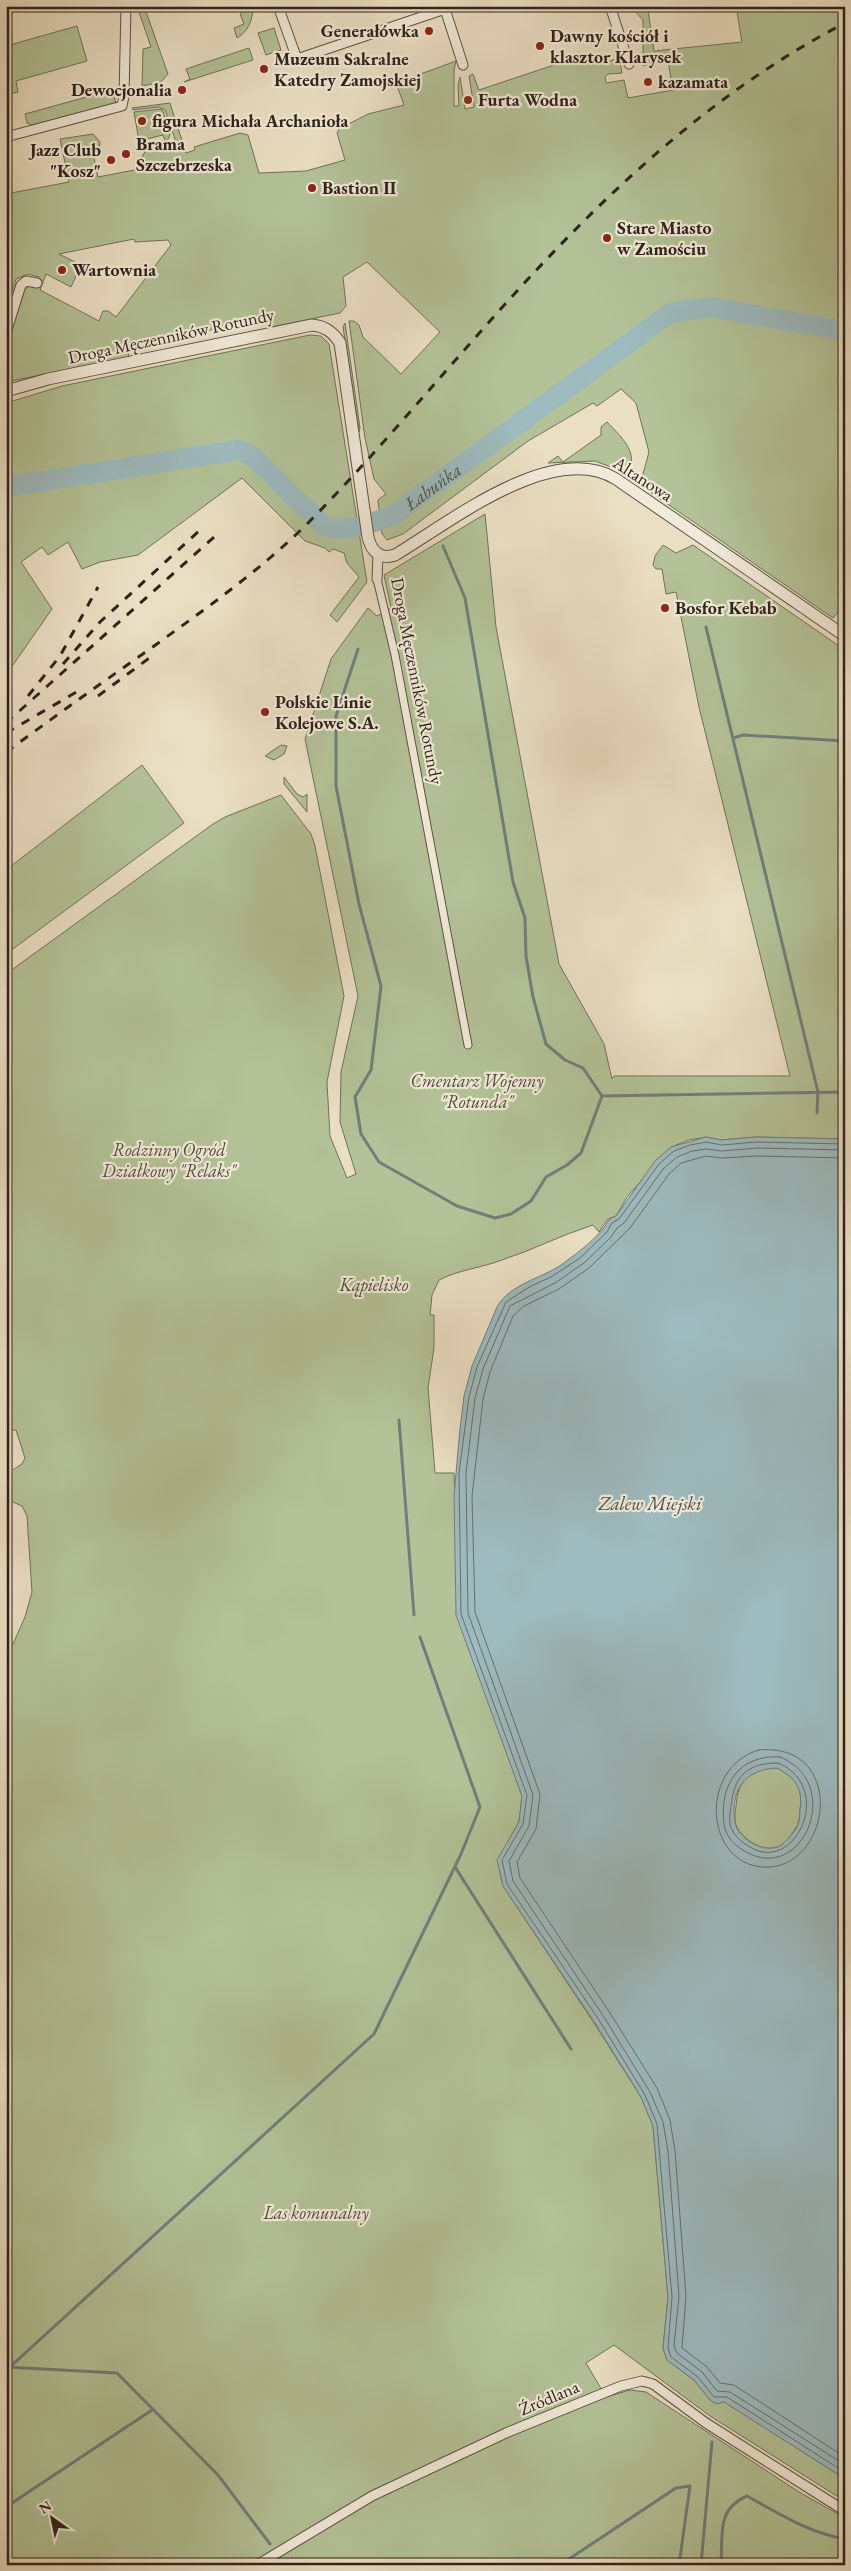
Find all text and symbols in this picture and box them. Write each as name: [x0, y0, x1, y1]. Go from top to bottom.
place label: Generałówka: [321, 19, 419, 42]
place label: Dawny kościół i klasztor Klarysek: [550, 24, 682, 68]
marker: Generałówka: [423, 25, 435, 37]
marker: Dawny kościół i klasztor Klarysek: [534, 40, 546, 52]
place label: Muzeum Sakralne Katedry Zamojskiej: [274, 47, 421, 91]
marker: Muzeum Sakralne Katedry Zamojskiej: [258, 63, 270, 75]
place label: kazamata: [658, 70, 728, 93]
marker: kazamata: [642, 76, 654, 88]
place label: Dewocjonalia: [71, 78, 172, 101]
marker: Dewocjonalia: [176, 84, 188, 96]
place label: Furta Wodna: [478, 88, 577, 111]
marker: Furta Wodna: [462, 94, 474, 106]
place label: figura Michała Archanioła: [152, 109, 348, 132]
marker: figura Michała Archanioła: [136, 115, 148, 127]
place label: Brama Szczebrzeska: [136, 132, 232, 176]
place label: Jazz Club "Kosz": [28, 138, 101, 182]
marker: Brama Szczebrzeska: [120, 148, 132, 160]
marker: Jazz Club "Kosz": [105, 154, 117, 166]
place label: Bastion II: [322, 176, 397, 199]
marker: Bastion II: [306, 182, 318, 194]
place label: Stare Miasto w Zamościu: [617, 216, 712, 260]
marker: Stare Miasto w Zamościu: [601, 232, 613, 244]
place label: Wartownia: [72, 258, 156, 281]
marker: Wartownia: [56, 264, 68, 276]
street label: Droga Męczenników Rotundy: [66, 302, 276, 369]
street label: Altanowa: [608, 450, 678, 507]
water label: Łabuńka: [398, 457, 467, 517]
street label: Droga Męczenników Rotundy: [386, 576, 449, 786]
place label: Bosfor Kebab: [675, 596, 777, 619]
marker: Bosfor Kebab: [659, 602, 671, 614]
place label: Polskie Linie Kolejowe S.A.: [275, 690, 379, 734]
marker: Polskie Linie Kolejowe S.A.: [259, 706, 271, 718]
park label: Cmentarz Wojenny "Rotunda": [410, 1069, 544, 1113]
park label: Rodzinny Ogród Działkowy "Relaks": [101, 1138, 238, 1183]
park label: Kąpielisko: [338, 1273, 409, 1297]
water label: Zalew Miejski: [597, 1491, 703, 1516]
park label: Las komunalny: [262, 2201, 369, 2225]
street label: Źródlana: [515, 2374, 583, 2420]
north arrow: [28, 2494, 78, 2544]
text: N: [35, 2496, 55, 2518]

